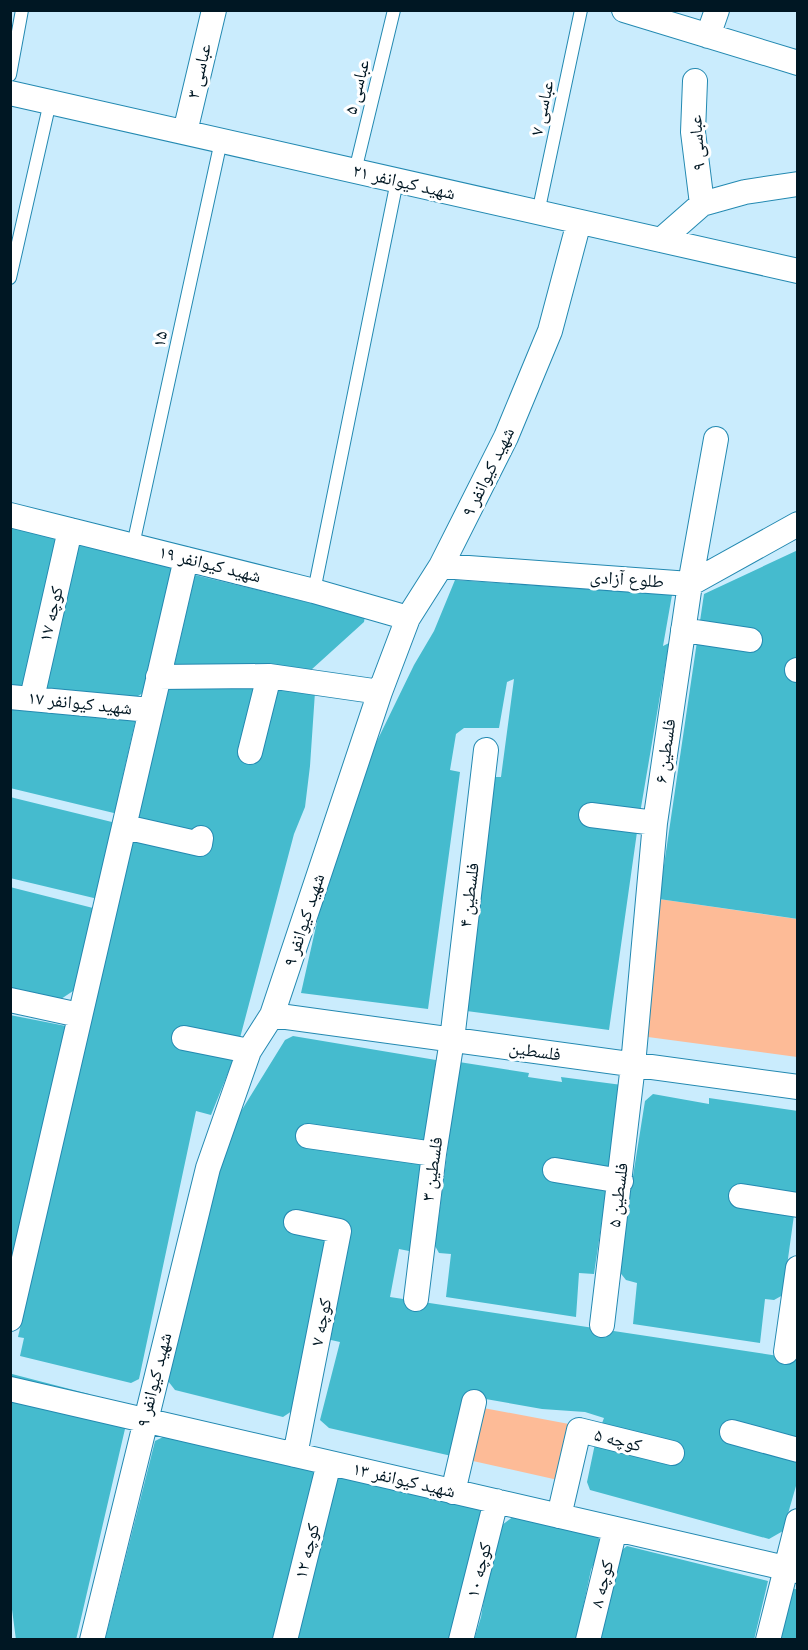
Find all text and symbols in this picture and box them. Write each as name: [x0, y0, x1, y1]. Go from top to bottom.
street label: عباسی ۳: [181, 41, 216, 101]
street label: عباسی ۵: [339, 57, 374, 117]
street label: عباسی ۷: [524, 78, 559, 138]
street label: عباسی ۹: [683, 114, 710, 172]
street label: شهید کیوانفر ۲۱: [351, 159, 458, 204]
street label: ۱۵: [147, 329, 171, 349]
street label: شهید کیوانفر ۹: [456, 423, 518, 520]
street label: شهید کیوانفر ۱۹: [157, 540, 264, 587]
street label: طلوع آزادی: [589, 564, 665, 593]
street label: کوچه ۱۷: [33, 583, 68, 644]
street label: شهید کیوانفر ۱۷: [27, 686, 133, 719]
street label: فلسطین ۶: [649, 717, 680, 785]
street label: فلسطین ۴: [453, 861, 484, 929]
street label: شهید کیوانفر ۹: [278, 870, 329, 969]
street label: فلسطین: [508, 1035, 563, 1066]
street label: فلسطین ۳: [416, 1135, 447, 1203]
street label: فلسطین ۵: [602, 1161, 633, 1229]
street label: کوچه ۷: [305, 1296, 336, 1348]
street label: شهید کیوانفر ۹: [131, 1330, 176, 1429]
street label: کوچه ۵: [592, 1423, 645, 1456]
street label: شهید کیوانفر ۱۳: [351, 1457, 458, 1502]
street label: کوچه ۱۲: [289, 1520, 324, 1581]
street label: کوچه ۱۰: [461, 1539, 496, 1600]
street label: کوچه ۸: [585, 1557, 618, 1610]

